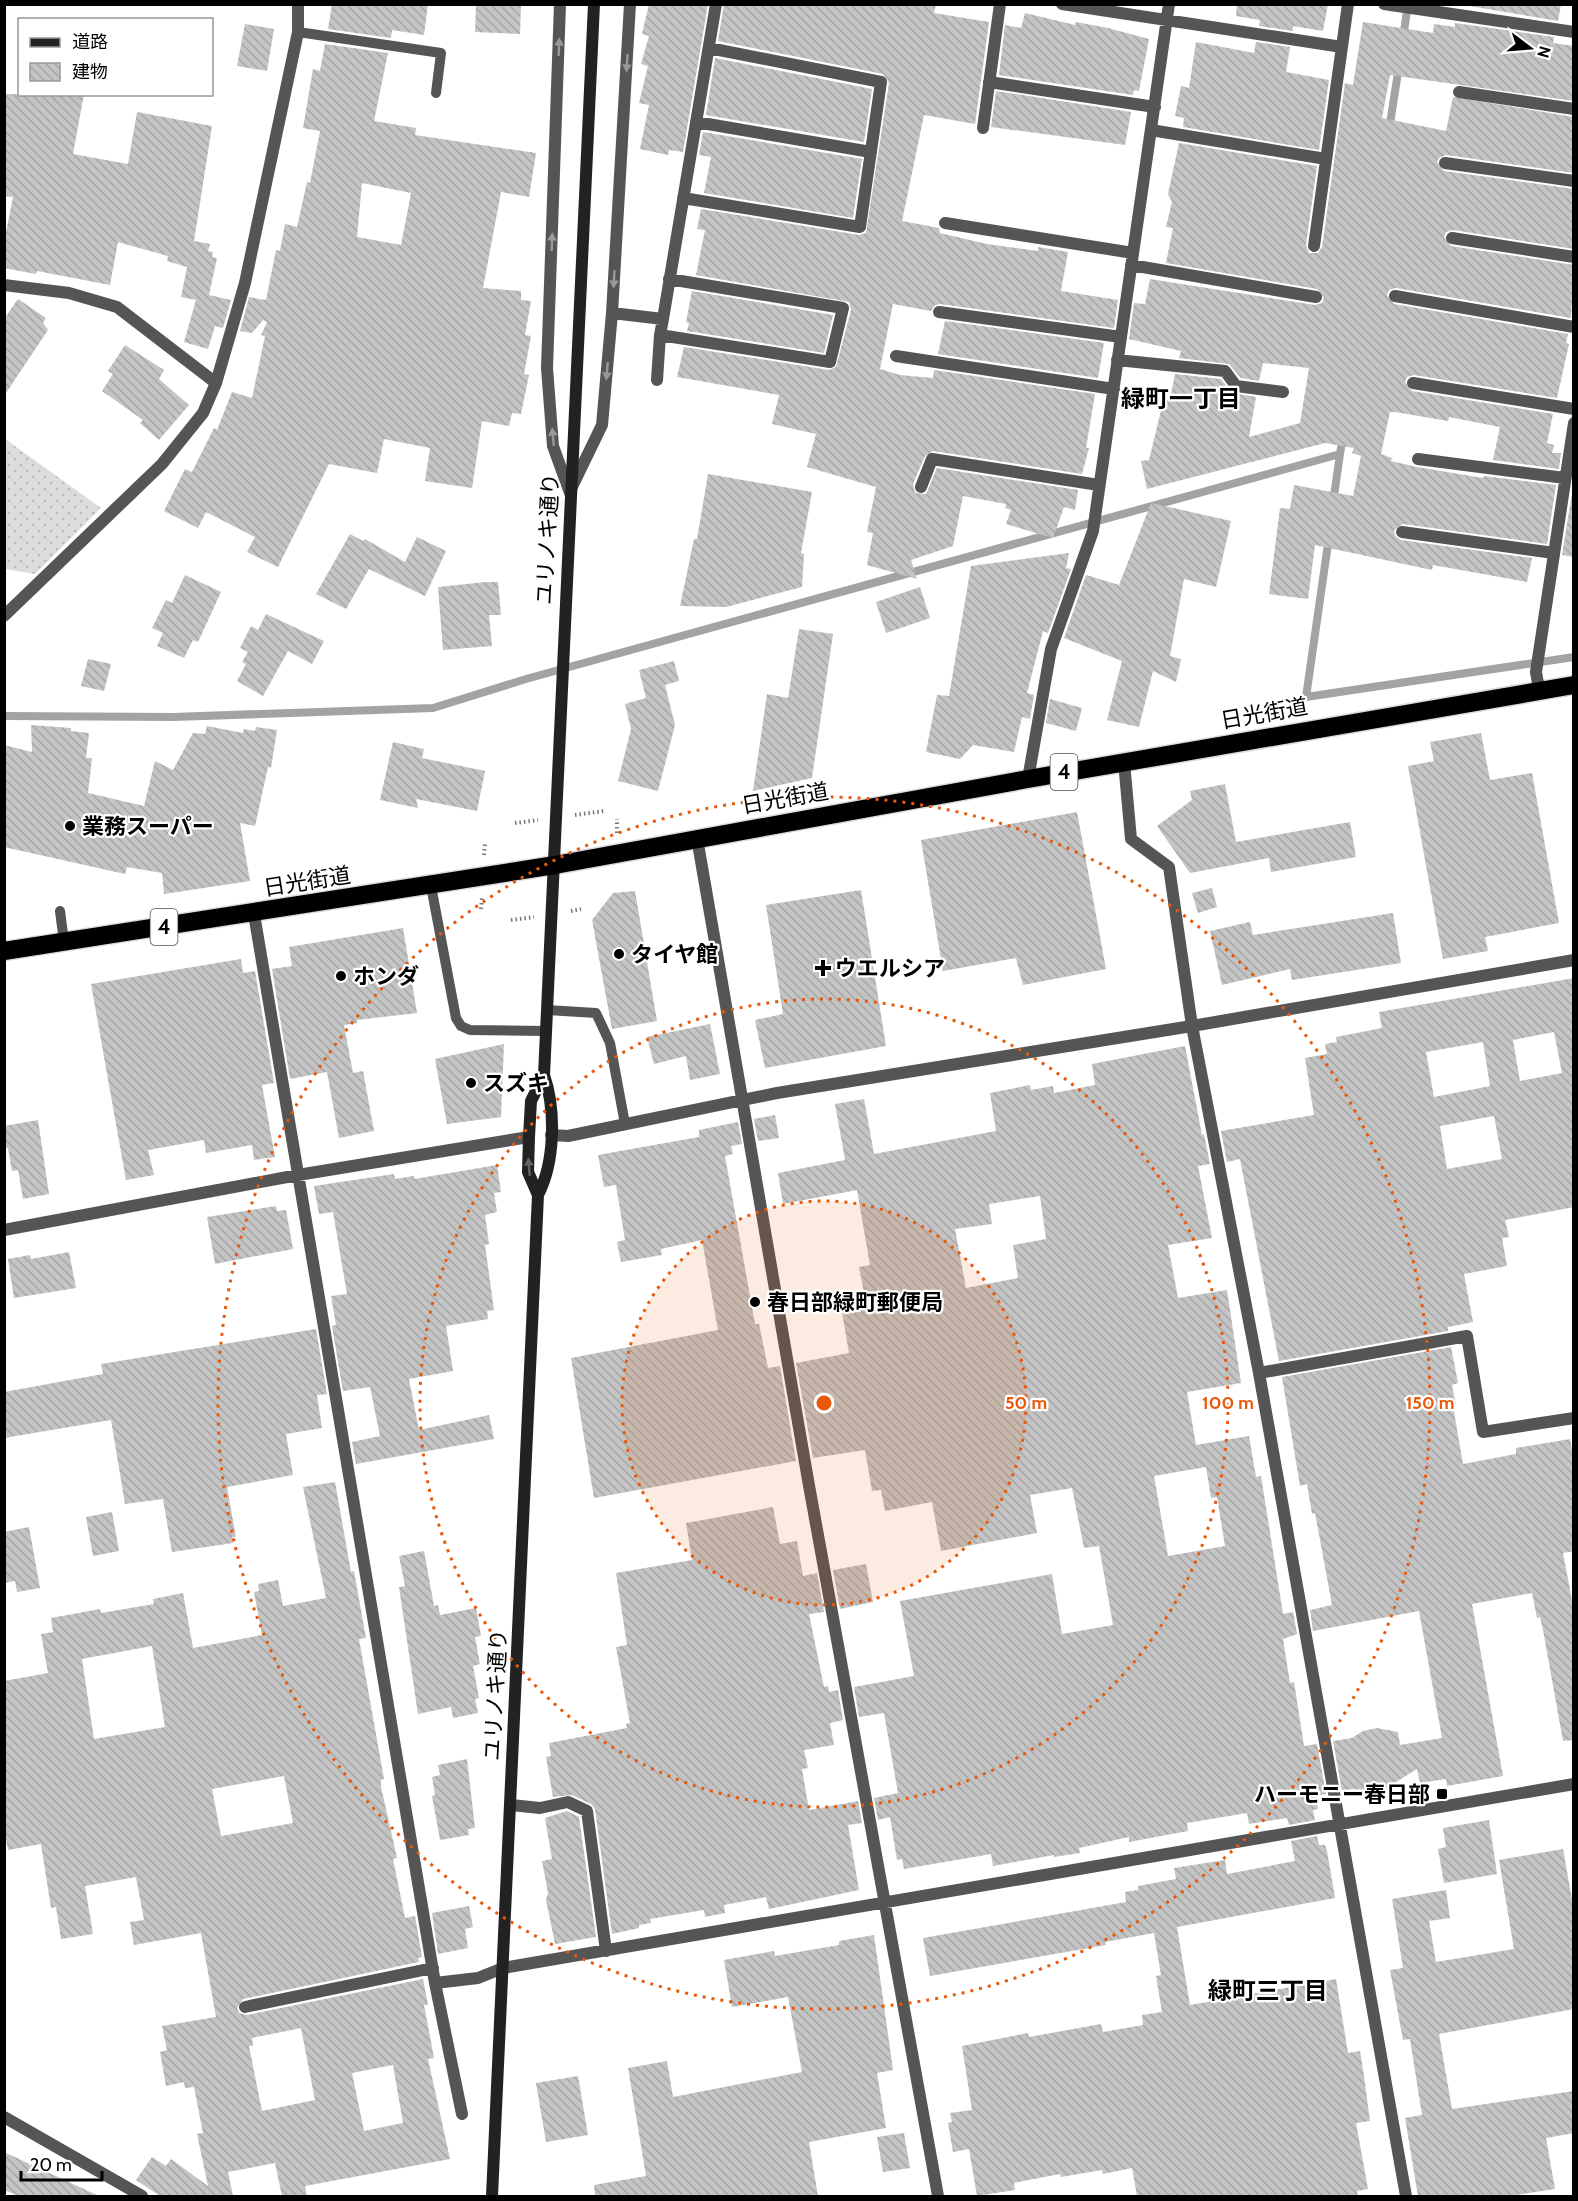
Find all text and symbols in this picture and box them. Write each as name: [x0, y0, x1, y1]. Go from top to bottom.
legend: [18, 18, 213, 96]
north arrow: [1500, 18, 1560, 78]
text: 道路: [72, 31, 108, 53]
one-way arrow: [554, 38, 563, 57]
text: N: [1533, 44, 1555, 60]
one-way arrow: [622, 53, 631, 72]
text: 建物: [72, 61, 108, 83]
one-way arrow: [548, 233, 557, 252]
one-way arrow: [609, 269, 618, 288]
one-way arrow: [602, 362, 612, 381]
district label: 緑町一丁目: [1121, 384, 1241, 413]
one-way arrow: [548, 427, 557, 446]
street label: ユリノキ通り: [531, 472, 564, 606]
street label: 日光街道: [1218, 693, 1310, 734]
road number: 4: [1050, 754, 1078, 790]
street label: 日光街道: [739, 778, 831, 819]
place label: 業務スーパー: [82, 813, 214, 840]
marker: 業務スーパー: [63, 819, 77, 833]
street label: 日光街道: [262, 861, 353, 902]
road number: 4: [150, 909, 178, 945]
place label: タイヤ館: [631, 941, 718, 968]
marker: タイヤ館: [612, 947, 626, 961]
place label: ウエルシア: [835, 955, 945, 982]
marker: ウエルシア: [816, 961, 830, 975]
place label: ホンダ: [353, 963, 419, 990]
marker: ホンダ: [334, 969, 348, 983]
place label: スズキ: [483, 1070, 549, 1097]
marker: スズキ: [464, 1076, 478, 1090]
one-way arrow: [524, 1157, 534, 1176]
place label: 春日部緑町郵便局: [767, 1289, 943, 1316]
marker: 春日部緑町郵便局: [748, 1295, 762, 1309]
text: 50 m: [1005, 1392, 1047, 1414]
text: 100 m: [1202, 1392, 1254, 1414]
text: 150 m: [1406, 1392, 1454, 1414]
centre of rings: [814, 1393, 834, 1413]
street label: ユリノキ通り: [479, 1628, 512, 1762]
place label: ハーモニー春日部: [1254, 1781, 1430, 1808]
marker: ハーモニー春日部: [1435, 1787, 1449, 1801]
district label: 緑町三丁目: [1208, 1976, 1328, 2005]
scale bar: [21, 2144, 102, 2182]
text: 20 m: [30, 2154, 72, 2176]

